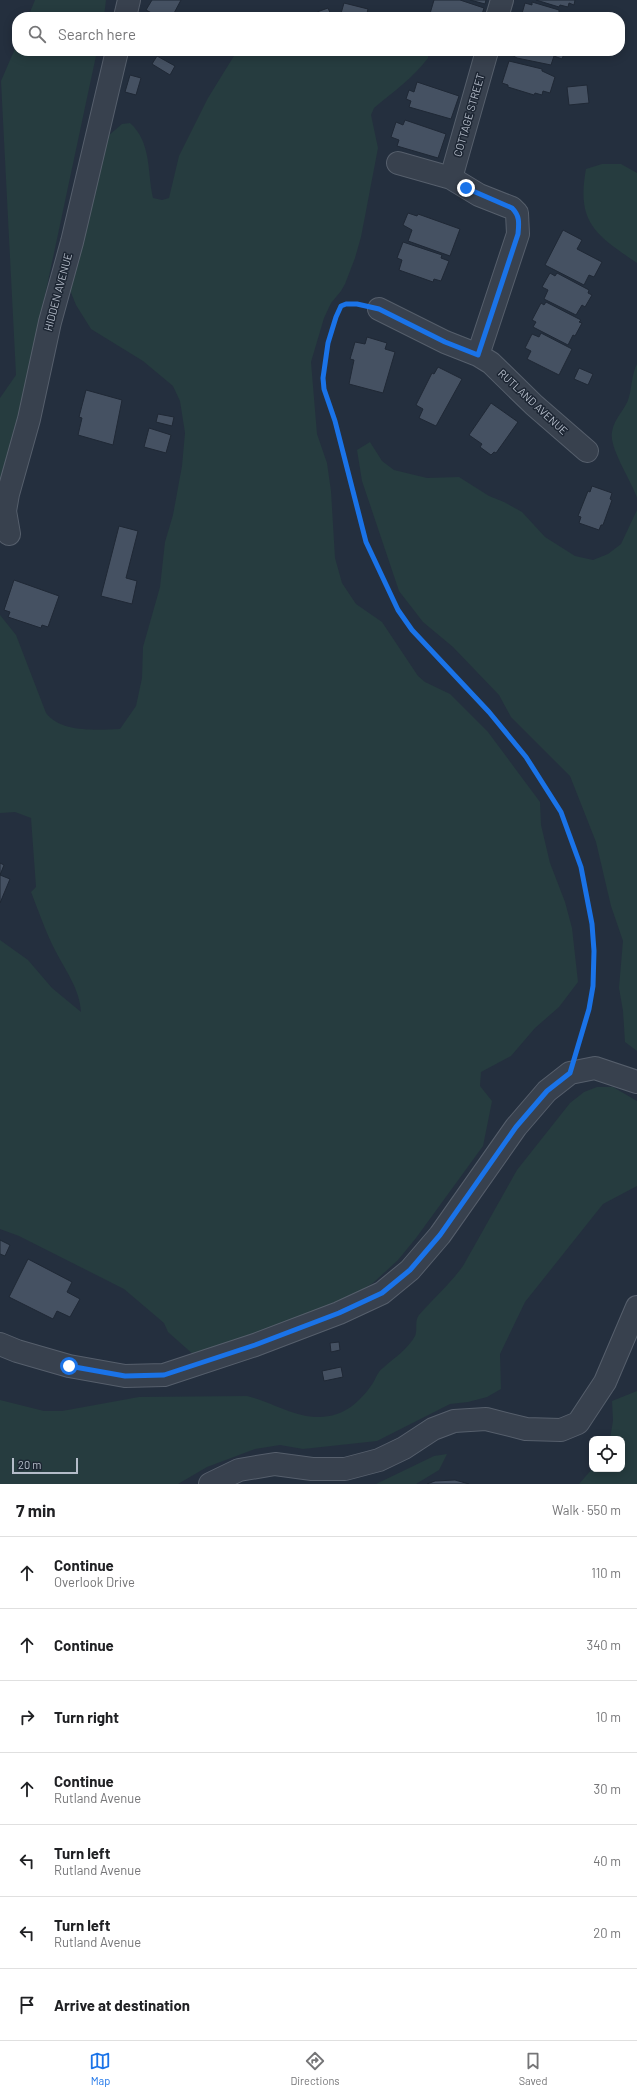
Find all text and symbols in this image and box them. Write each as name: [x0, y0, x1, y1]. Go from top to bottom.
search box: [12, 12, 625, 56]
icon: search: [26, 23, 48, 45]
text: Search here: [58, 25, 136, 43]
street label: COTTAGE STREET: [450, 72, 487, 158]
route end: [457, 179, 475, 197]
street label: HIDDEN AVENUE: [41, 251, 74, 332]
street label: RUTLAND AVENUE: [496, 366, 571, 437]
route start: [60, 1357, 78, 1375]
map controls: [589, 1436, 625, 1472]
button: locate: [589, 1436, 625, 1472]
scale bar: [12, 1456, 78, 1475]
text: 20 m: [18, 1458, 41, 1471]
text: 7 min: [16, 1500, 56, 1520]
text: Walk · 550 m: [552, 1502, 621, 1518]
text: Continue: [54, 1556, 114, 1574]
icon: ahead: [16, 1562, 38, 1584]
text: 110 m: [591, 1565, 621, 1581]
text: Overlook Drive: [54, 1574, 135, 1590]
icon: ahead: [16, 1634, 38, 1656]
text: Continue: [54, 1636, 114, 1654]
text: 340 m: [586, 1637, 621, 1653]
icon: right: [16, 1706, 38, 1728]
text: Turn right: [54, 1708, 119, 1726]
text: 10 m: [596, 1709, 621, 1725]
text: Continue: [54, 1772, 114, 1790]
icon: ahead: [16, 1778, 38, 1800]
text: 30 m: [594, 1781, 621, 1797]
text: Rutland Avenue: [54, 1790, 141, 1806]
text: Turn left: [54, 1844, 110, 1862]
icon: left: [16, 1850, 38, 1872]
text: 40 m: [593, 1853, 621, 1869]
text: Rutland Avenue: [54, 1862, 141, 1878]
text: Turn left: [54, 1916, 110, 1934]
icon: left: [16, 1922, 38, 1944]
text: 20 m: [593, 1925, 621, 1941]
text: Rutland Avenue: [54, 1934, 141, 1950]
icon: arrive: [16, 1994, 38, 2016]
text: Arrive at destination: [54, 1996, 190, 2014]
tab: Map: [89, 2050, 111, 2087]
tab: Directions: [290, 2050, 340, 2087]
tab: Saved: [519, 2050, 548, 2087]

